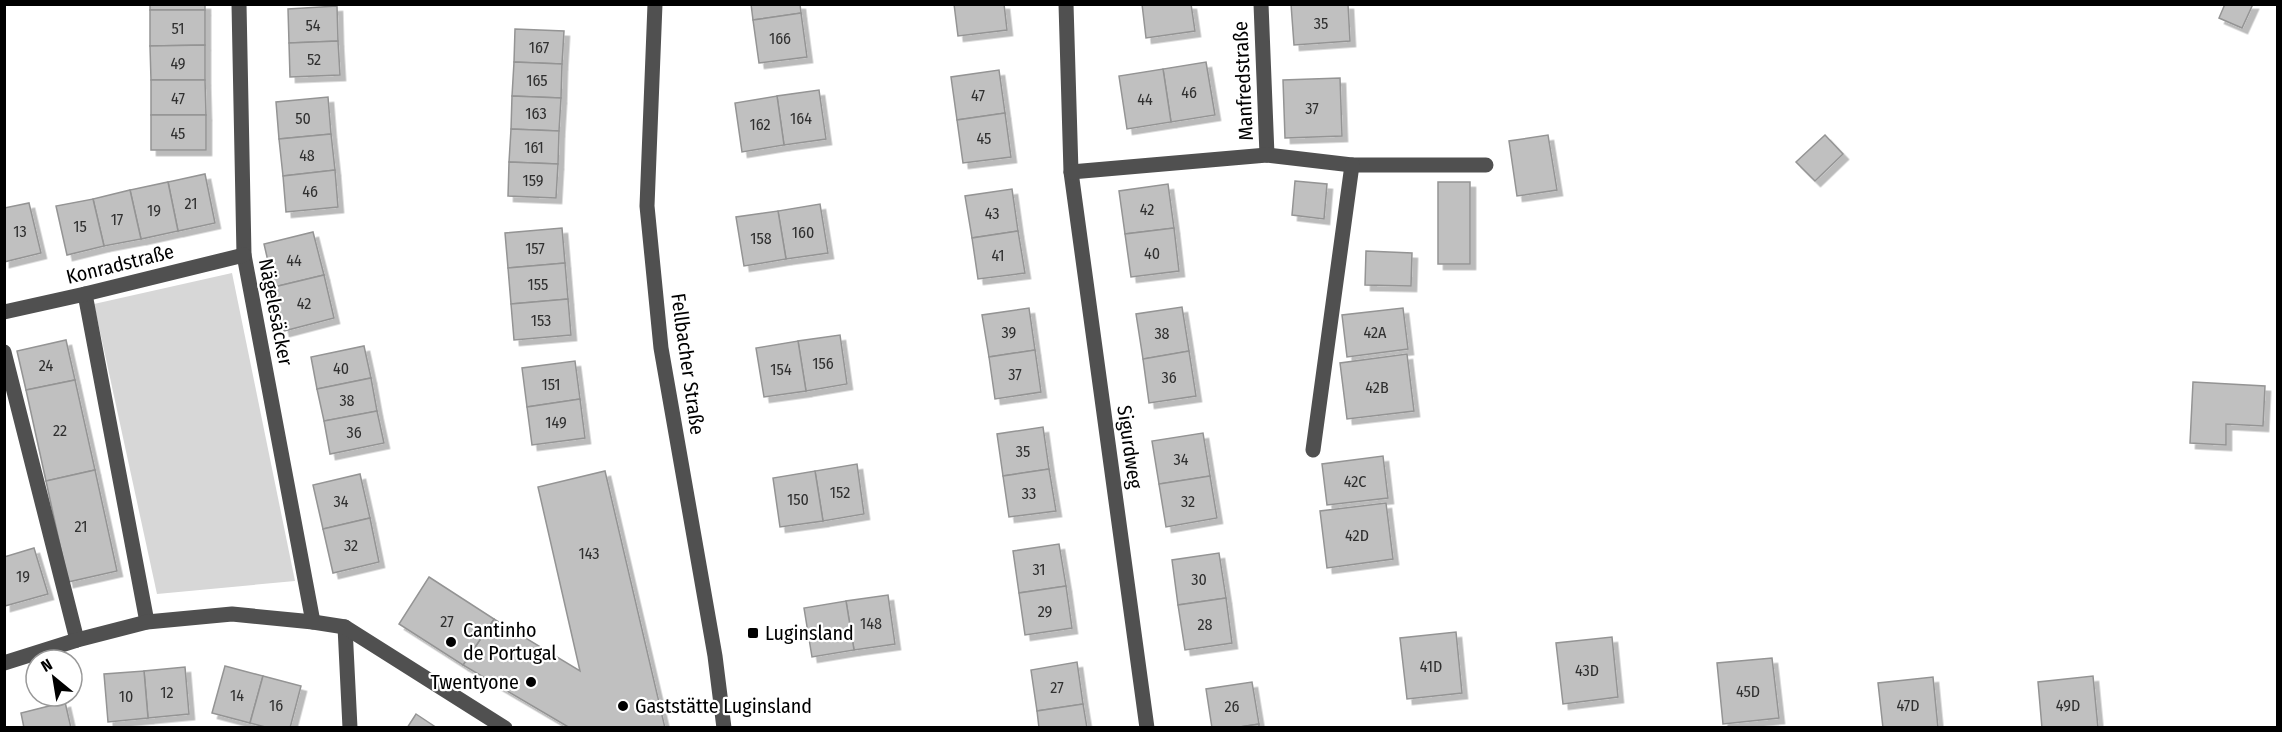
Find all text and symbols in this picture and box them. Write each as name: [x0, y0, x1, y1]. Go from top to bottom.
house number: 35: [1314, 14, 1328, 33]
house number: 54: [305, 16, 321, 35]
house number: 51: [172, 19, 184, 38]
street label: Manfredstraße: [1228, 21, 1258, 141]
house number: 166: [769, 29, 791, 48]
house number: 167: [529, 38, 550, 57]
house number: 52: [307, 50, 321, 69]
house number: 49: [170, 54, 186, 73]
house number: 165: [526, 71, 548, 90]
house number: 46: [1181, 83, 1197, 102]
house number: 47: [971, 86, 985, 105]
house number: 47: [171, 89, 185, 108]
house number: 44: [1137, 90, 1153, 109]
house number: 37: [1305, 99, 1319, 118]
house number: 163: [525, 104, 547, 123]
house number: 50: [295, 109, 311, 128]
house number: 164: [790, 109, 812, 128]
house number: 162: [749, 115, 771, 134]
house number: 45: [171, 124, 185, 143]
house number: 45: [977, 129, 991, 148]
house number: 161: [524, 138, 544, 157]
house number: 48: [299, 146, 315, 165]
house number: 159: [522, 171, 544, 190]
house number: 46: [302, 182, 318, 201]
house number: 21: [185, 194, 197, 213]
house number: 42: [1140, 200, 1154, 219]
house number: 19: [147, 201, 161, 220]
house number: 43: [985, 204, 999, 223]
house number: 17: [111, 210, 124, 229]
house number: 15: [73, 217, 87, 236]
house number: 13: [13, 222, 27, 241]
house number: 160: [792, 223, 814, 242]
house number: 158: [750, 229, 772, 248]
street label: Konradstraße: [64, 239, 176, 289]
house number: 157: [525, 239, 545, 258]
house number: 40: [1144, 244, 1160, 263]
house number: 41: [991, 246, 1005, 265]
house number: 44: [286, 251, 302, 270]
street label: Nägelesäcker: [254, 256, 298, 368]
house number: 155: [528, 275, 548, 294]
street label: Fellbacher Straße: [666, 292, 710, 436]
house number: 42: [297, 294, 311, 313]
house number: 153: [531, 311, 551, 330]
house number: 39: [1002, 323, 1017, 342]
house number: 42A: [1363, 323, 1387, 342]
house number: 38: [1154, 324, 1170, 343]
house number: 156: [812, 354, 834, 373]
house number: 24: [39, 356, 53, 375]
house number: 40: [333, 359, 349, 378]
house number: 154: [770, 360, 792, 379]
house number: 37: [1008, 365, 1022, 384]
house number: 36: [1161, 368, 1177, 387]
house number: 151: [541, 375, 561, 394]
house number: 42B: [1365, 378, 1389, 397]
house number: 38: [339, 391, 355, 410]
street label: Sigurdweg: [1112, 404, 1148, 491]
house number: 149: [545, 413, 567, 432]
house number: 22: [53, 421, 67, 440]
house number: 36: [346, 423, 362, 442]
house number: 35: [1016, 442, 1030, 461]
house number: 34: [1174, 450, 1189, 469]
house number: 42C: [1344, 472, 1366, 491]
house number: 152: [830, 483, 850, 502]
house number: 33: [1022, 484, 1036, 503]
house number: 150: [787, 490, 809, 509]
house number: 34: [334, 492, 349, 511]
house number: 32: [1181, 492, 1195, 511]
house number: 21: [75, 517, 87, 536]
house number: 42D: [1345, 526, 1369, 545]
house number: 32: [344, 536, 358, 555]
house number: 143: [579, 544, 599, 563]
house number: 31: [1032, 560, 1046, 579]
house number: 19: [16, 567, 30, 586]
house number: 30: [1191, 570, 1207, 589]
house number: 29: [1038, 602, 1053, 621]
house number: 27: [440, 612, 454, 631]
house number: 148: [860, 614, 882, 633]
house number: 28: [1197, 615, 1213, 634]
place label: Cantinho de Portugal: [463, 618, 557, 665]
place label: Luginsland: [765, 621, 854, 645]
marker: Luginsland: [746, 626, 760, 640]
marker: Cantinho de Portugal: [444, 635, 458, 649]
north arrow: [24, 648, 84, 708]
text: N: [38, 655, 56, 676]
house number: 41D: [1420, 657, 1442, 676]
house number: 43D: [1575, 661, 1599, 680]
place label: Twentyone: [431, 670, 519, 694]
marker: Twentyone: [524, 675, 538, 689]
house number: 27: [1050, 678, 1064, 697]
house number: 45D: [1736, 682, 1760, 701]
house number: 12: [160, 683, 174, 702]
house number: 14: [230, 686, 244, 705]
house number: 10: [119, 687, 133, 706]
place label: Gaststätte Luginsland: [635, 694, 812, 718]
house number: 16: [269, 696, 283, 715]
house number: 47D: [1896, 696, 1920, 715]
house number: 49D: [2056, 696, 2080, 715]
house number: 26: [1225, 697, 1240, 716]
marker: Gaststätte Luginsland: [616, 699, 630, 713]

